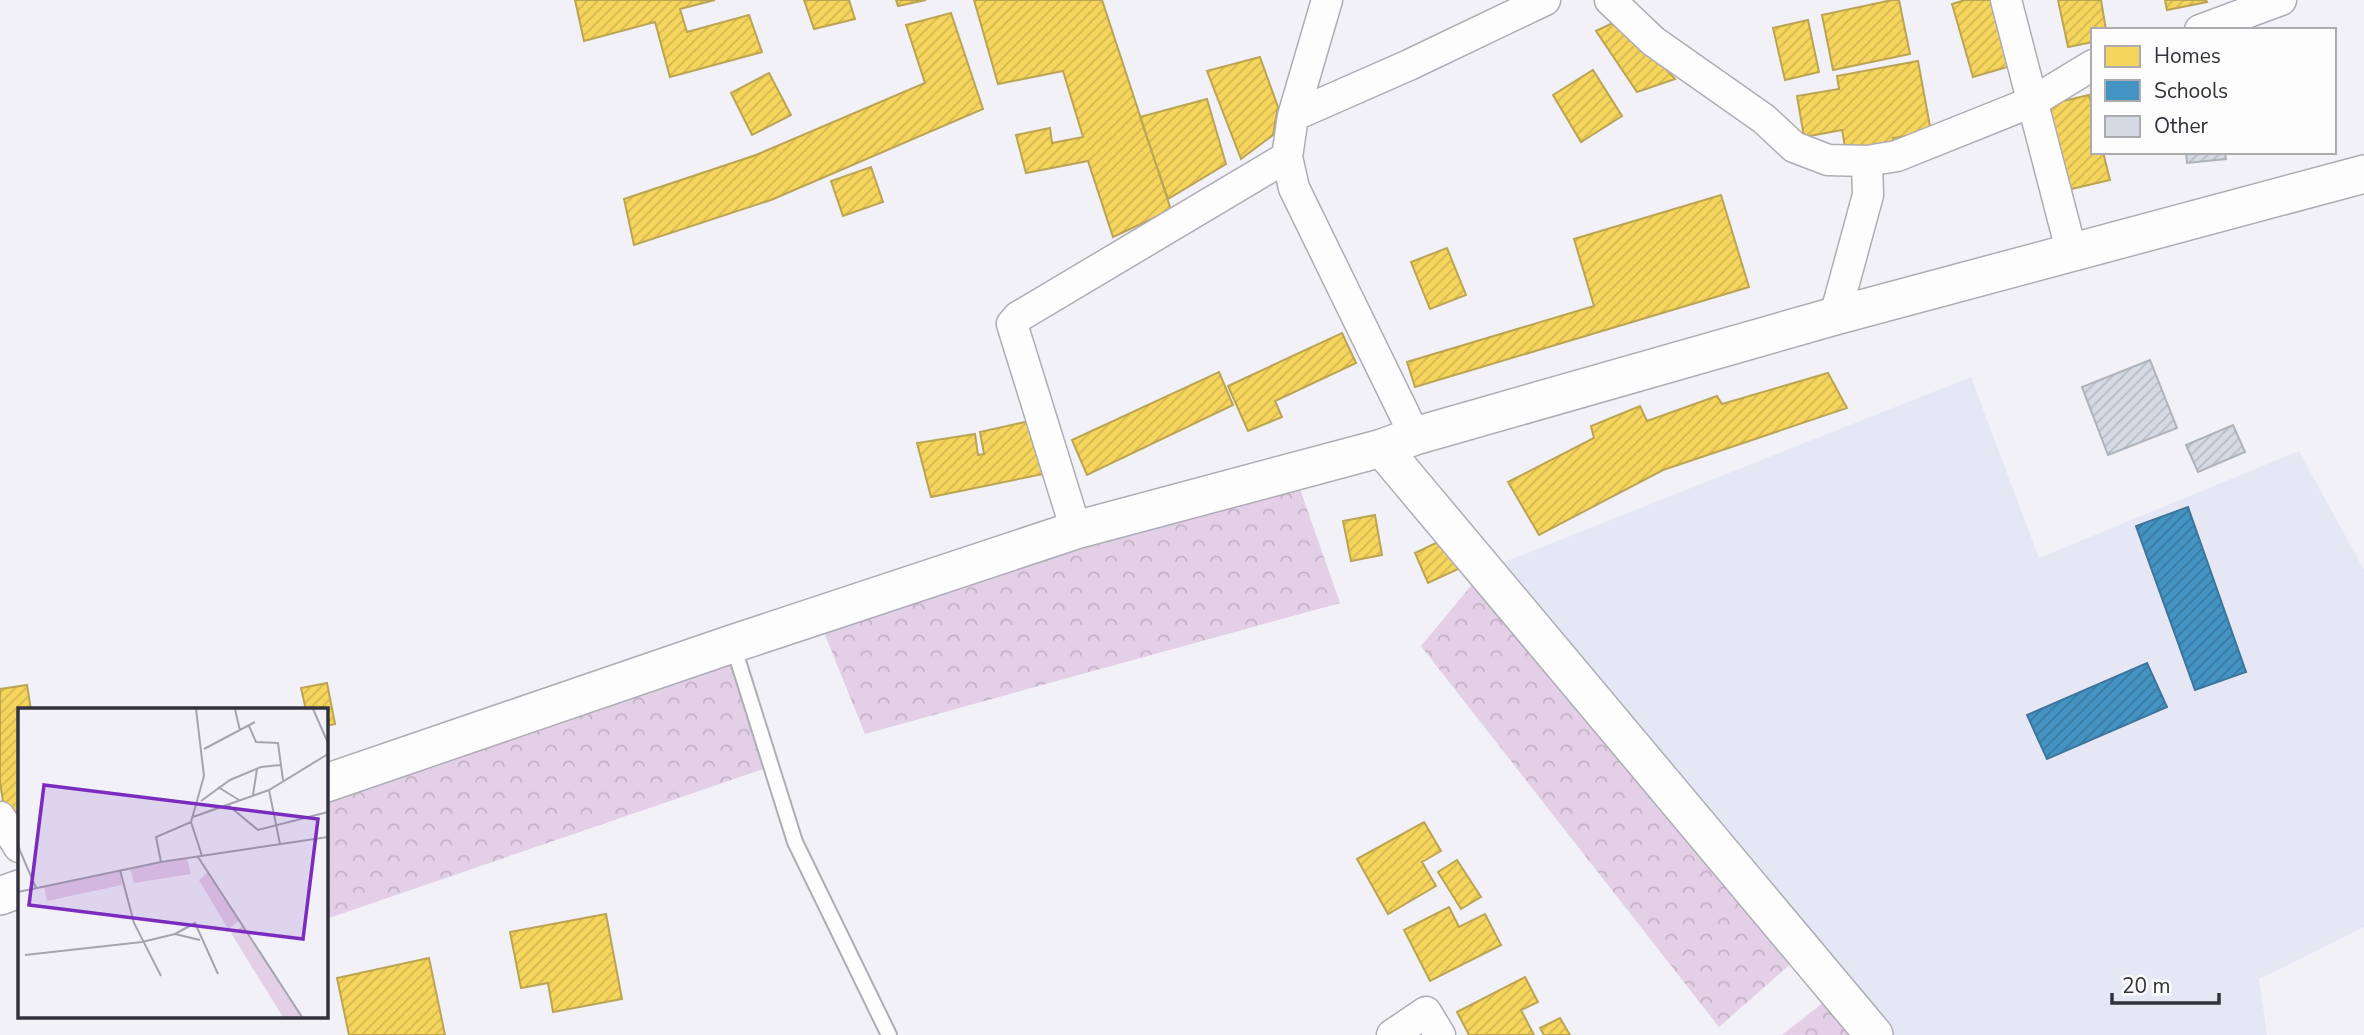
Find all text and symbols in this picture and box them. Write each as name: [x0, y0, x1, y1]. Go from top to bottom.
legend: [2091, 28, 2336, 154]
text: Homes: [2154, 42, 2221, 70]
text: Schools: [2154, 77, 2228, 105]
text: Other: [2154, 112, 2209, 140]
inset map: [18, 708, 327, 1018]
scale bar: [2112, 962, 2219, 1006]
text: 20 m: [2122, 972, 2171, 1000]

